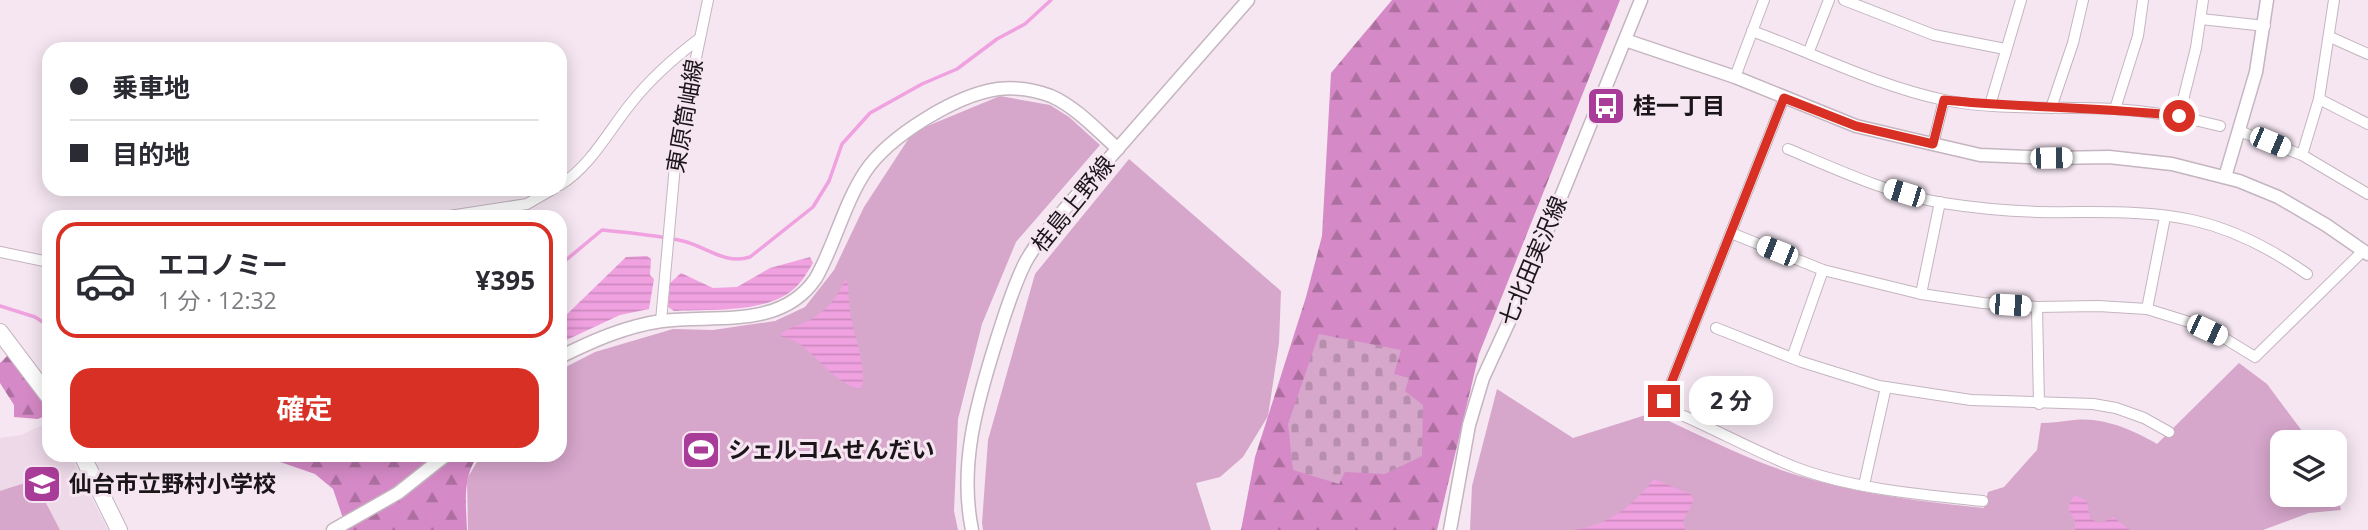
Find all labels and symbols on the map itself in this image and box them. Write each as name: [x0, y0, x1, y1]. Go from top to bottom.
street label: 東原筒岫線: [658, 56, 710, 175]
bus stop icon: 桂一丁目: [1585, 85, 1627, 127]
place label: 桂一丁目: [1633, 89, 1725, 121]
route start: [2163, 100, 2195, 132]
car: [2247, 124, 2294, 160]
car: [2030, 147, 2073, 169]
street label: 桂島上野線: [1024, 149, 1121, 258]
car: [1881, 177, 1928, 209]
street label: 七北田実沢線: [1490, 191, 1574, 330]
car: [1754, 233, 1801, 269]
car: [1989, 293, 2032, 317]
car: [2184, 312, 2231, 348]
callout: 2 分: [1688, 376, 1772, 426]
route end: [1648, 385, 1680, 417]
sports icon: シェルコムせんだい: [680, 429, 722, 471]
place label: シェルコムせんだい: [728, 433, 935, 465]
school or university icon: 仙台市立野村小学校: [21, 463, 63, 505]
place label: 仙台市立野村小学校: [69, 467, 276, 499]

